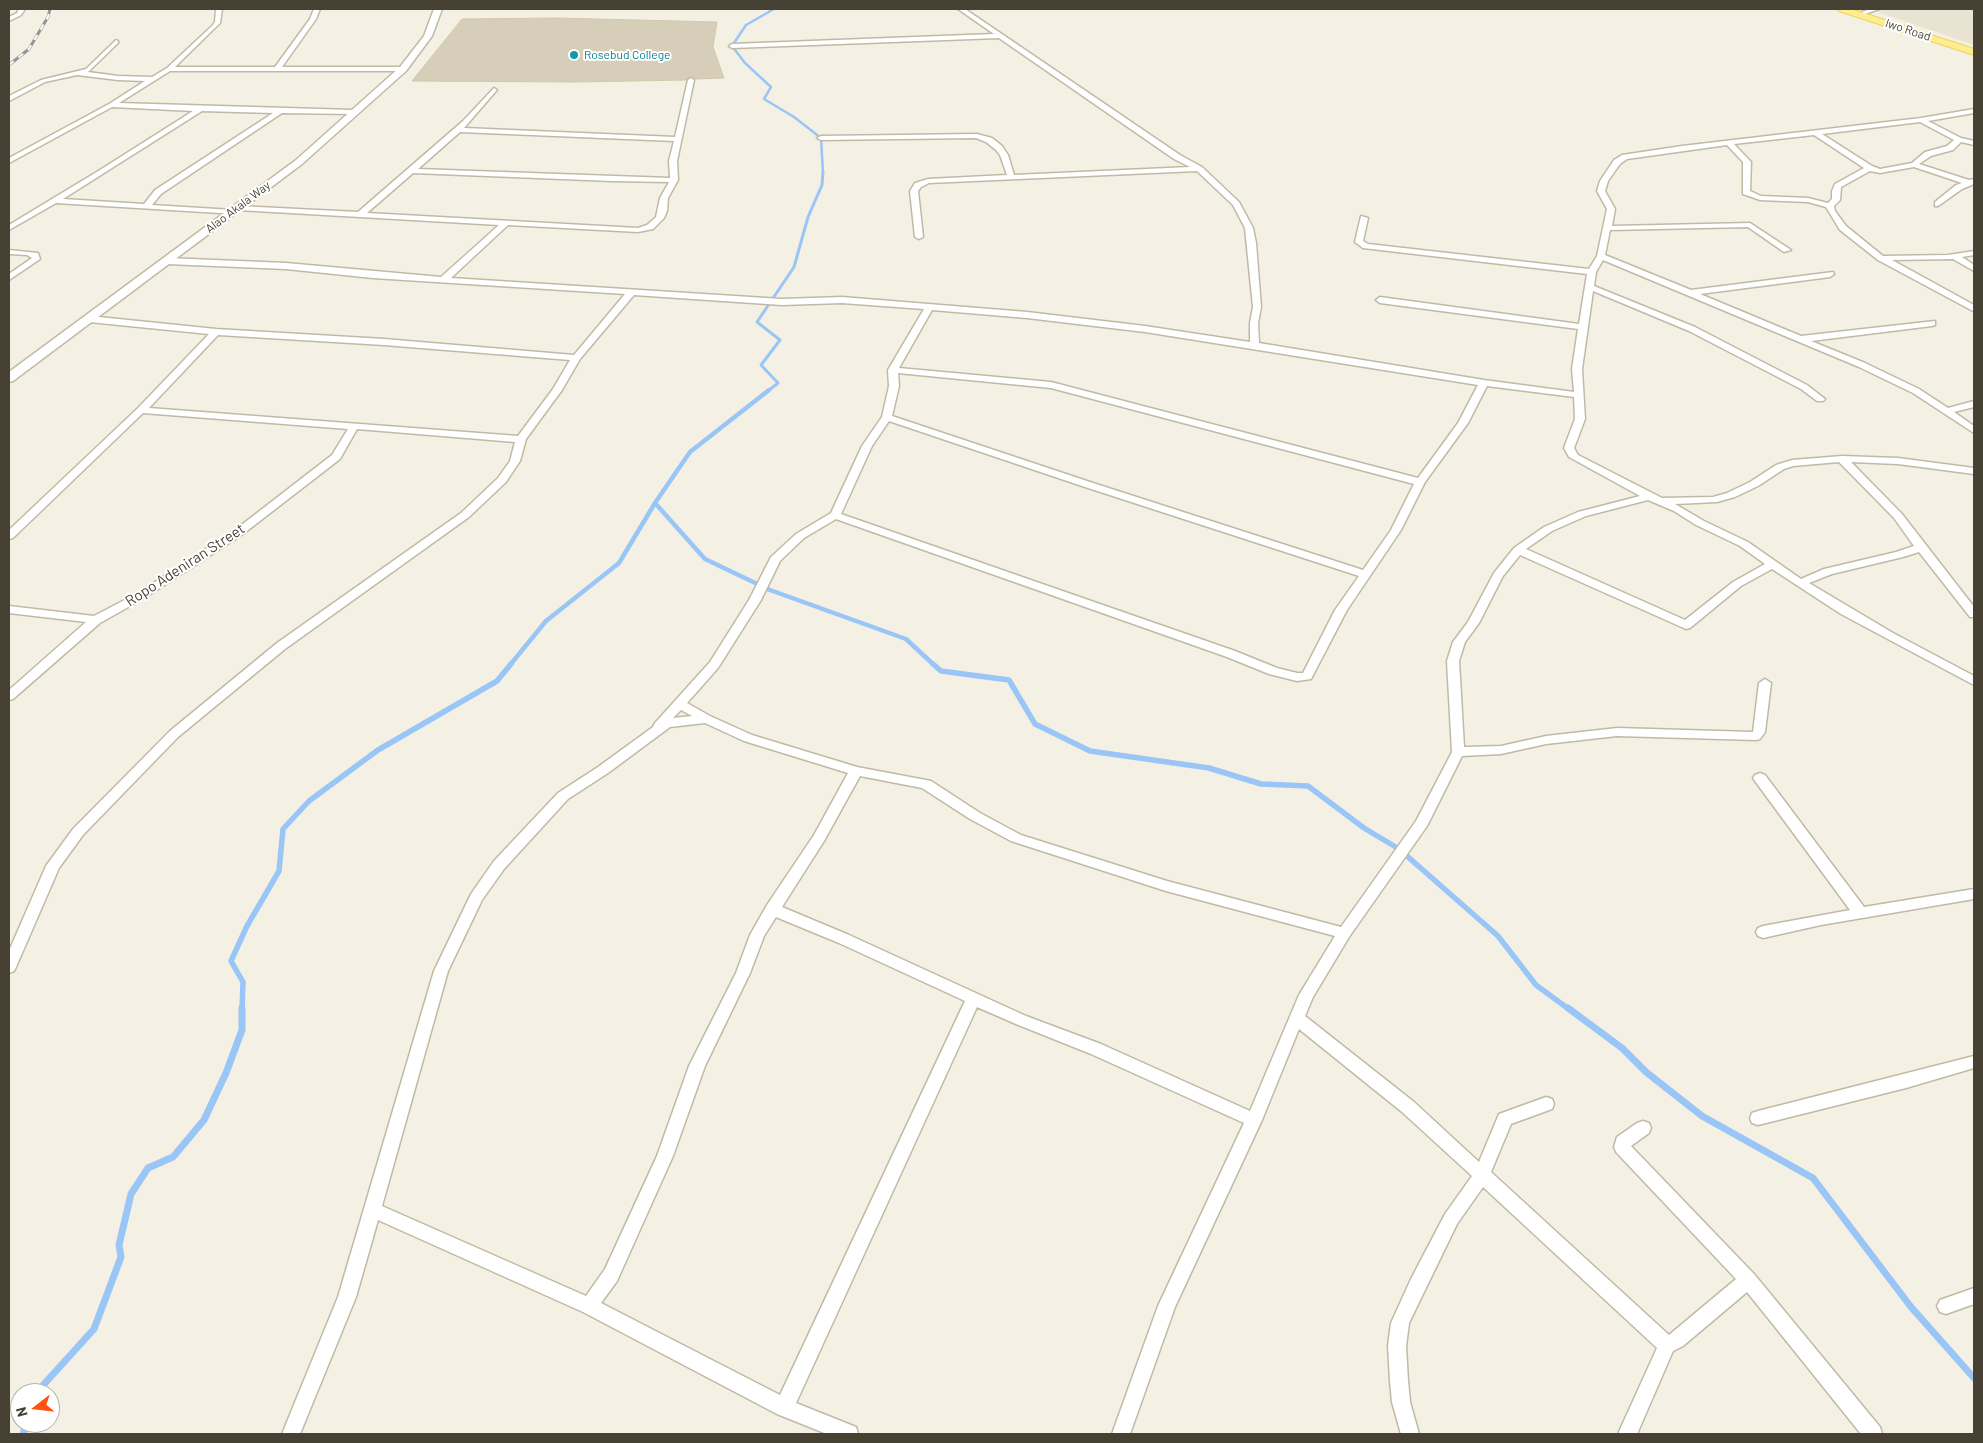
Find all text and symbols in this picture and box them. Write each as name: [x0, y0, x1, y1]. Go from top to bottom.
street label: Iwo Road: [1883, 16, 1933, 44]
place label: Rosebud College: [584, 48, 670, 62]
marker: Rosebud College: [568, 49, 580, 61]
street label: Alao Akala Way: [203, 178, 273, 236]
street label: Ropo Adeniran Street: [122, 520, 248, 610]
north arrow: [10, 1383, 60, 1433]
text: N: [12, 1405, 31, 1419]

